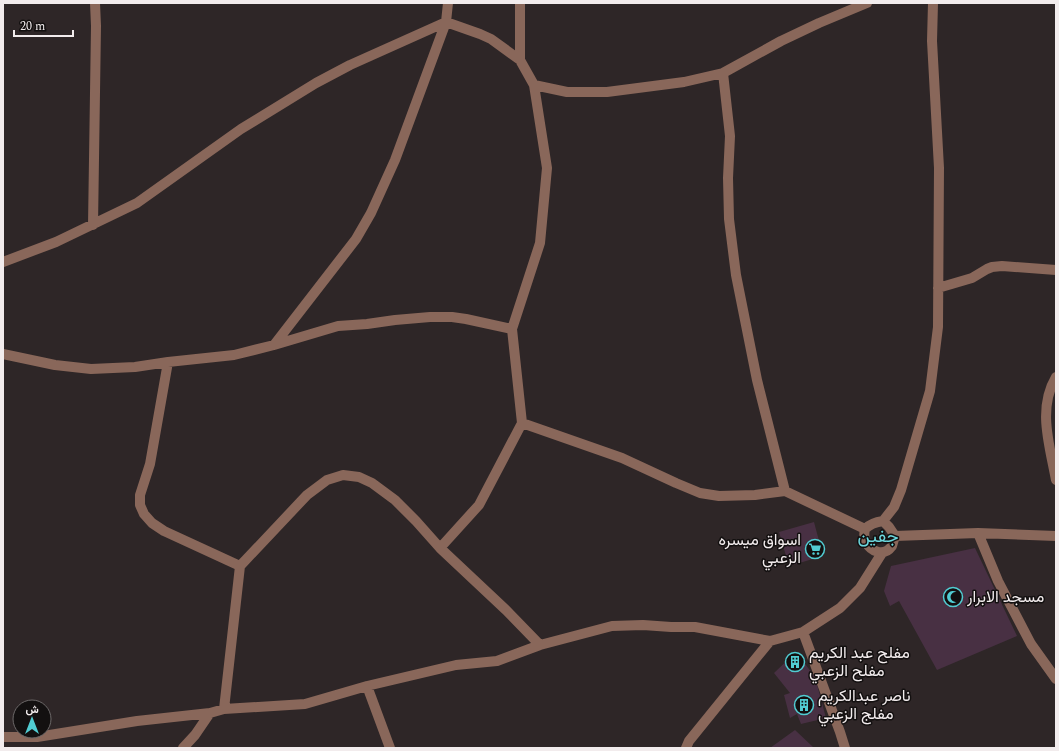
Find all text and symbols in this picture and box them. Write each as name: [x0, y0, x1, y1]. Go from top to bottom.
scale bar: [14, 12, 73, 38]
text: 20 m: [20, 17, 45, 36]
district label: جفين: [857, 523, 899, 550]
place label: اسواق ميسره الزعبي: [719, 528, 801, 571]
supermarket icon: اسواق ميسره الزعبي: [804, 538, 826, 560]
place label: مسجد الابرار: [966, 585, 1044, 609]
mosque icon: مسجد الابرار: [942, 586, 964, 608]
place label: مفلح عبد الكريم مفلح الزعبي: [809, 641, 910, 684]
building icon: مفلح عبد الكريم مفلح الزعبي: [784, 651, 806, 673]
place label: ناصر عبدالكريم مفلج الزعبي: [818, 684, 911, 727]
building icon: ناصر عبدالكريم مفلج الزعبي: [793, 694, 815, 716]
north arrow: [12, 699, 52, 739]
text: ش: [25, 701, 39, 718]

